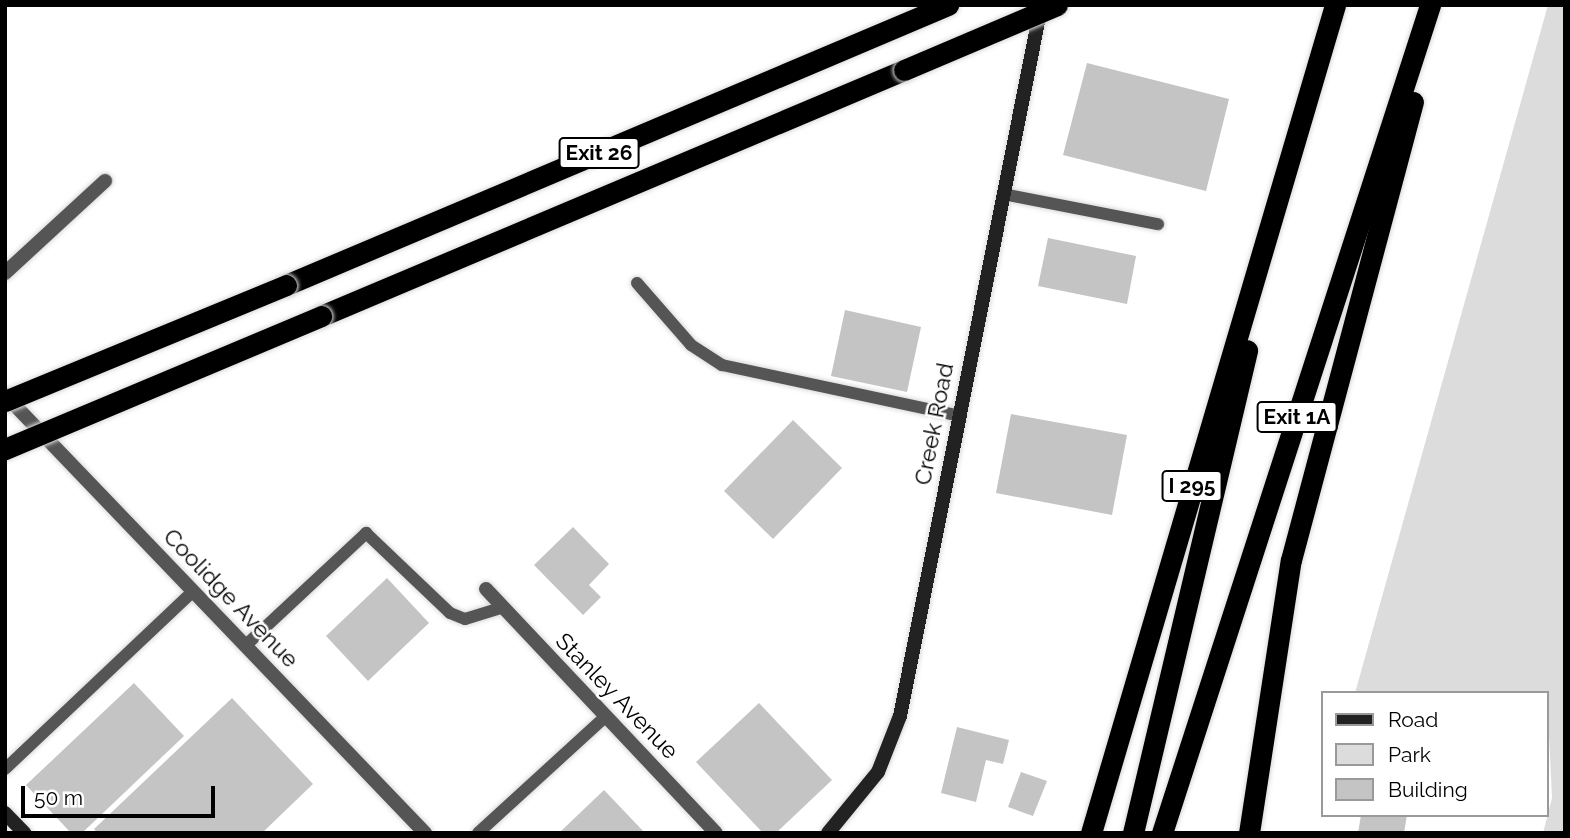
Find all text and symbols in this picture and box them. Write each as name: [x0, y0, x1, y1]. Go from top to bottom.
road number: Exit 26: [557, 136, 641, 170]
street label: Creek Road: [909, 361, 959, 487]
road number: Exit 1A: [1255, 400, 1339, 434]
road number: I 295: [1160, 468, 1224, 504]
street label: Coolidge Avenue: [158, 523, 304, 673]
street label: Stanley Avenue: [549, 627, 685, 765]
legend: [1322, 691, 1549, 817]
text: Road: [1388, 707, 1438, 732]
text: Park: [1388, 742, 1431, 767]
scale bar: [24, 772, 219, 816]
text: Building: [1388, 777, 1468, 802]
text: 50 m: [34, 785, 83, 810]

